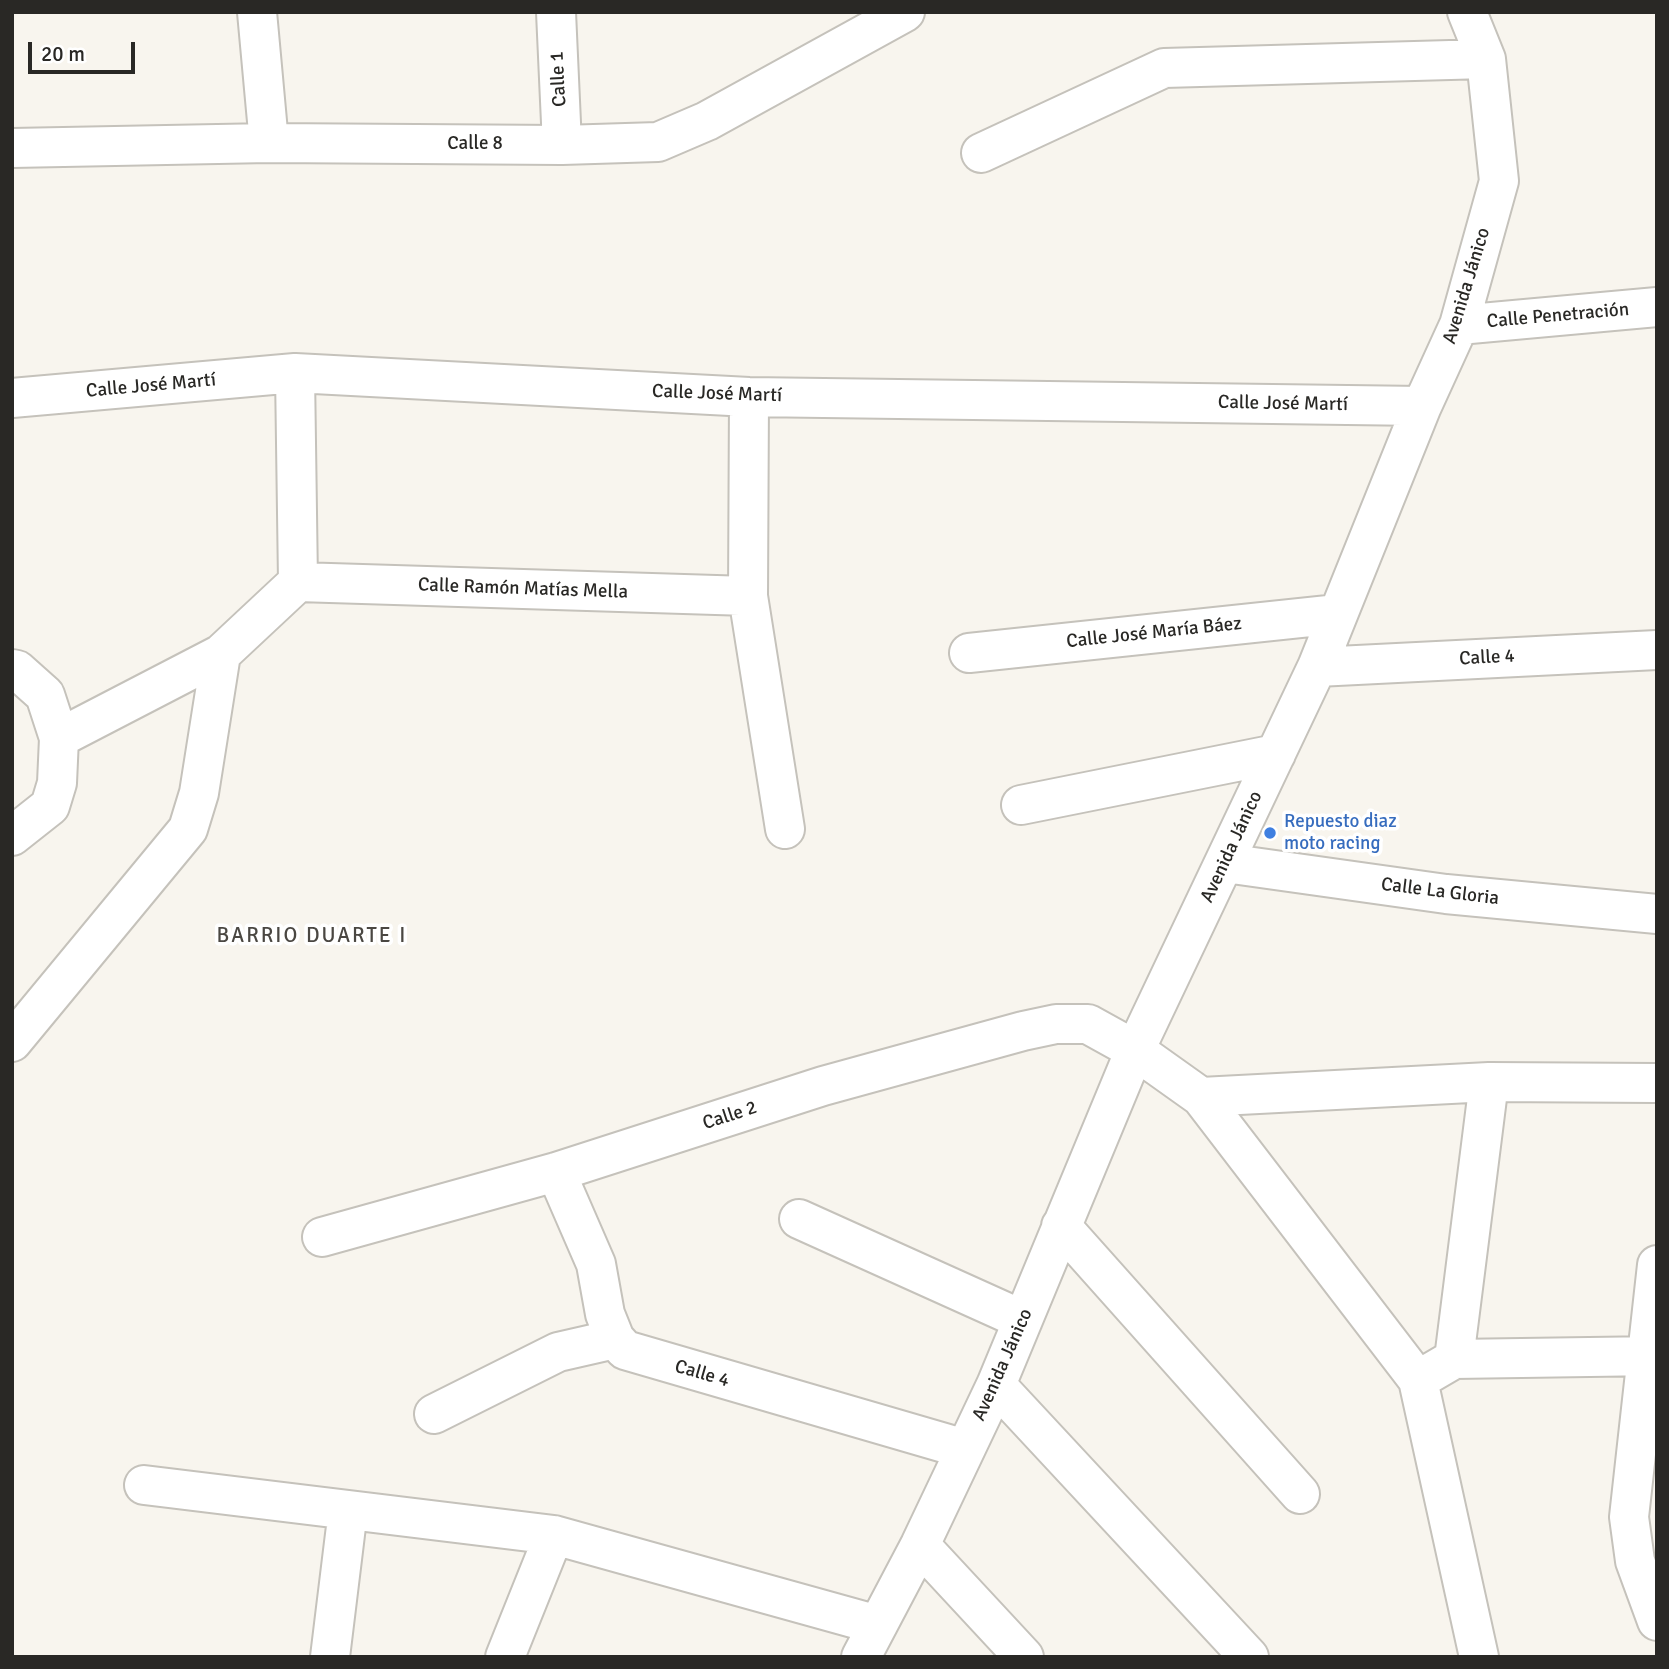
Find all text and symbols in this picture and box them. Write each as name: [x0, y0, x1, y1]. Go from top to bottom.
scale bar: [32, 28, 138, 72]
text: 20 m: [41, 41, 85, 67]
street label: Calle 1: [546, 51, 572, 107]
street label: Calle 8: [447, 133, 503, 155]
street label: Avenida Jánico: [1438, 225, 1496, 347]
street label: Calle Penetración: [1486, 298, 1630, 334]
street label: Calle José Martí: [85, 369, 217, 403]
street label: Calle José Martí: [652, 380, 782, 408]
street label: Calle José Martí: [1218, 391, 1348, 417]
street label: Calle Ramón Matías Mella: [418, 574, 628, 604]
street label: Calle José María Báez: [1065, 612, 1243, 654]
street label: Calle 4: [1459, 645, 1515, 671]
street label: Avenida Jánico: [1196, 788, 1268, 906]
place label: Repuesto diaz moto racing: [1284, 811, 1397, 855]
marker: Repuesto diaz moto racing: [1262, 825, 1278, 841]
street label: Calle La Gloria: [1380, 873, 1500, 911]
district label: BARRIO DUARTE I: [218, 923, 406, 949]
street label: Calle 2: [700, 1097, 760, 1135]
street label: Avenida Jánico: [968, 1305, 1038, 1425]
street label: Calle 4: [672, 1355, 732, 1393]

